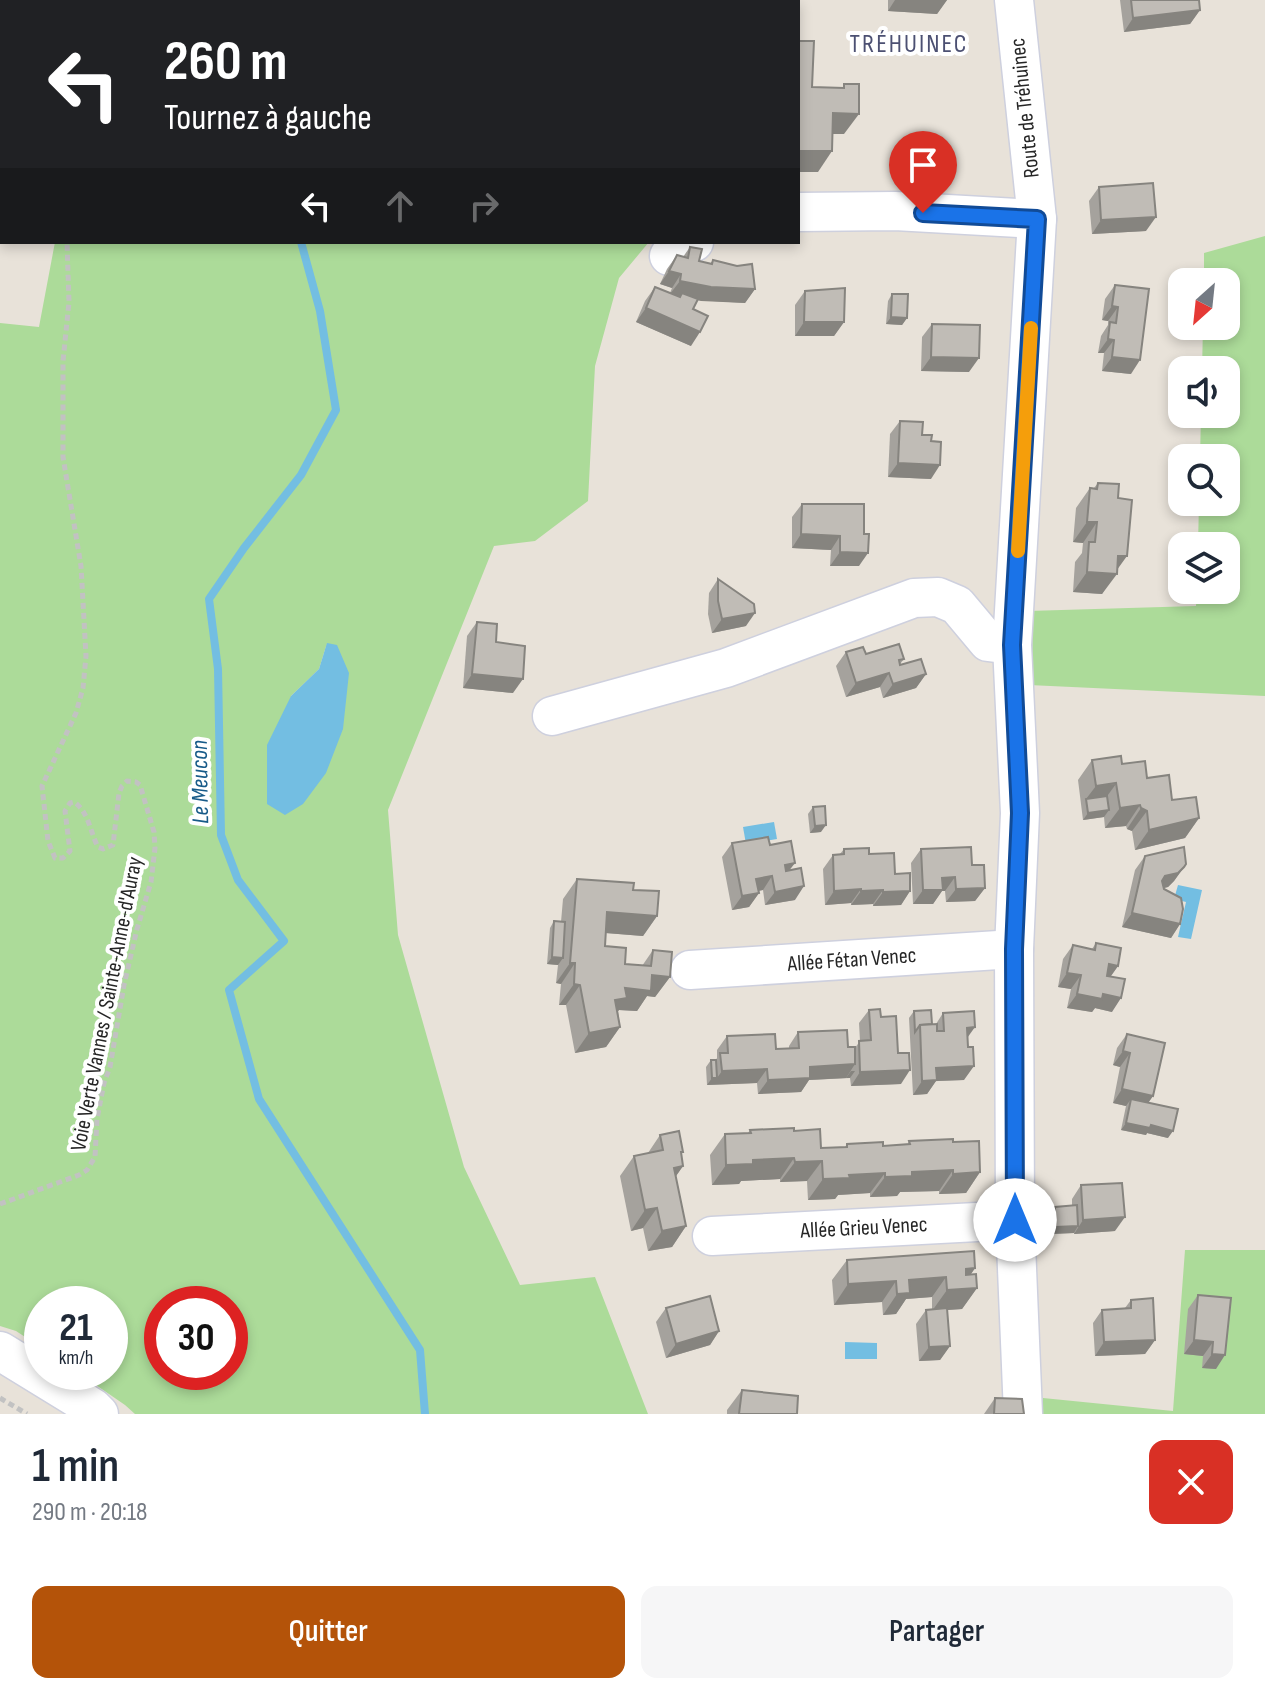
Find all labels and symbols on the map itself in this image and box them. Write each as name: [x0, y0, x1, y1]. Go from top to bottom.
district label: TRÉHUINEC: [850, 29, 968, 60]
street label: Route de Tréhuinec: [1004, 37, 1046, 179]
pin: [889, 131, 957, 213]
north arrow: [1168, 268, 1240, 340]
water label: Le Meucon: [185, 740, 215, 824]
street label: Voie Verte Vannes / Sainte-Anne-d'Auray: [65, 854, 149, 1153]
street label: Allée Fétan Venec: [786, 942, 917, 978]
position arrow: [973, 1178, 1057, 1262]
street label: Allée Grieu Venec: [799, 1211, 928, 1245]
speed limit sign: 30: [144, 1286, 248, 1390]

